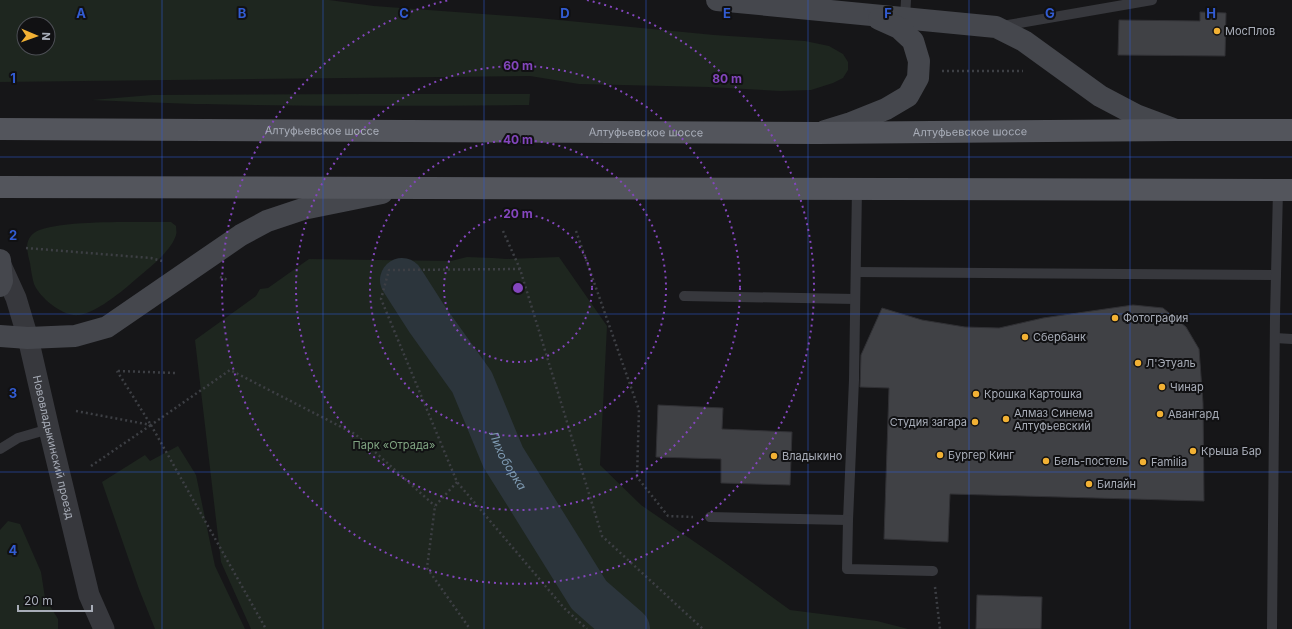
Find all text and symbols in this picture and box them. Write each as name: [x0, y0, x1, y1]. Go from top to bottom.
text: A: [76, 5, 86, 21]
text: B: [238, 5, 247, 21]
text: C: [399, 5, 409, 21]
text: D: [560, 5, 570, 21]
text: E: [723, 5, 731, 21]
text: F: [884, 5, 892, 21]
text: G: [1045, 5, 1055, 21]
text: H: [1206, 5, 1216, 21]
north arrow: [16, 16, 56, 56]
place label: МосПлов: [1225, 24, 1275, 38]
marker: МосПлов: [1212, 26, 1222, 36]
text: N: [39, 32, 53, 41]
text: 60 m: [503, 58, 533, 73]
text: 1: [10, 70, 16, 86]
text: 80 m: [712, 71, 742, 86]
street label: Алтуфьевское шоссе: [265, 123, 379, 138]
street label: Алтуфьевское шоссе: [913, 124, 1027, 139]
street label: Алтуфьевское шоссе: [589, 125, 703, 139]
text: 40 m: [503, 132, 533, 147]
text: 20 m: [503, 206, 533, 221]
text: 2: [9, 227, 17, 243]
centre of rings: [511, 281, 525, 295]
place label: Фотография: [1123, 311, 1188, 325]
marker: Фотография: [1110, 313, 1120, 323]
place label: Сбербанк: [1033, 330, 1086, 344]
marker: Сбербанк: [1020, 332, 1030, 342]
place label: Л'Этуаль: [1146, 356, 1196, 370]
marker: Л'Этуаль: [1133, 358, 1143, 368]
street label: Нововладыкинский проезд: [30, 374, 77, 520]
place label: Чинар: [1170, 380, 1204, 394]
marker: Чинар: [1157, 382, 1167, 392]
text: 3: [9, 385, 17, 401]
place label: Крошка Картошка: [984, 387, 1082, 401]
marker: Крошка Картошка: [971, 389, 981, 399]
place label: Алмаз Синема Алтуфьевский: [1014, 406, 1093, 433]
place label: Авангард: [1168, 407, 1219, 421]
marker: Авангард: [1155, 409, 1165, 419]
marker: Алмаз Синема Алтуфьевский: [1001, 414, 1011, 424]
place label: Студия загара: [890, 415, 967, 429]
marker: Студия загара: [970, 417, 980, 427]
water label: Лихоборка: [486, 429, 530, 493]
park label: Парк «Отрада»: [353, 438, 435, 452]
place label: Крыша Бар: [1201, 444, 1262, 458]
marker: Крыша Бар: [1188, 446, 1198, 456]
place label: Бургер Кинг: [948, 448, 1014, 462]
place label: Владыкино: [782, 449, 843, 463]
marker: Бургер Кинг: [935, 450, 945, 460]
marker: Владыкино: [769, 451, 779, 461]
place label: Бель-постель: [1054, 454, 1128, 468]
place label: Familia: [1151, 455, 1187, 469]
marker: Бель-постель: [1041, 456, 1051, 466]
marker: Familia: [1138, 457, 1148, 467]
place label: Билайн: [1097, 477, 1136, 491]
marker: Билайн: [1084, 479, 1094, 489]
text: 4: [9, 542, 18, 558]
scale bar: [18, 587, 92, 613]
text: 20 m: [24, 593, 53, 608]

